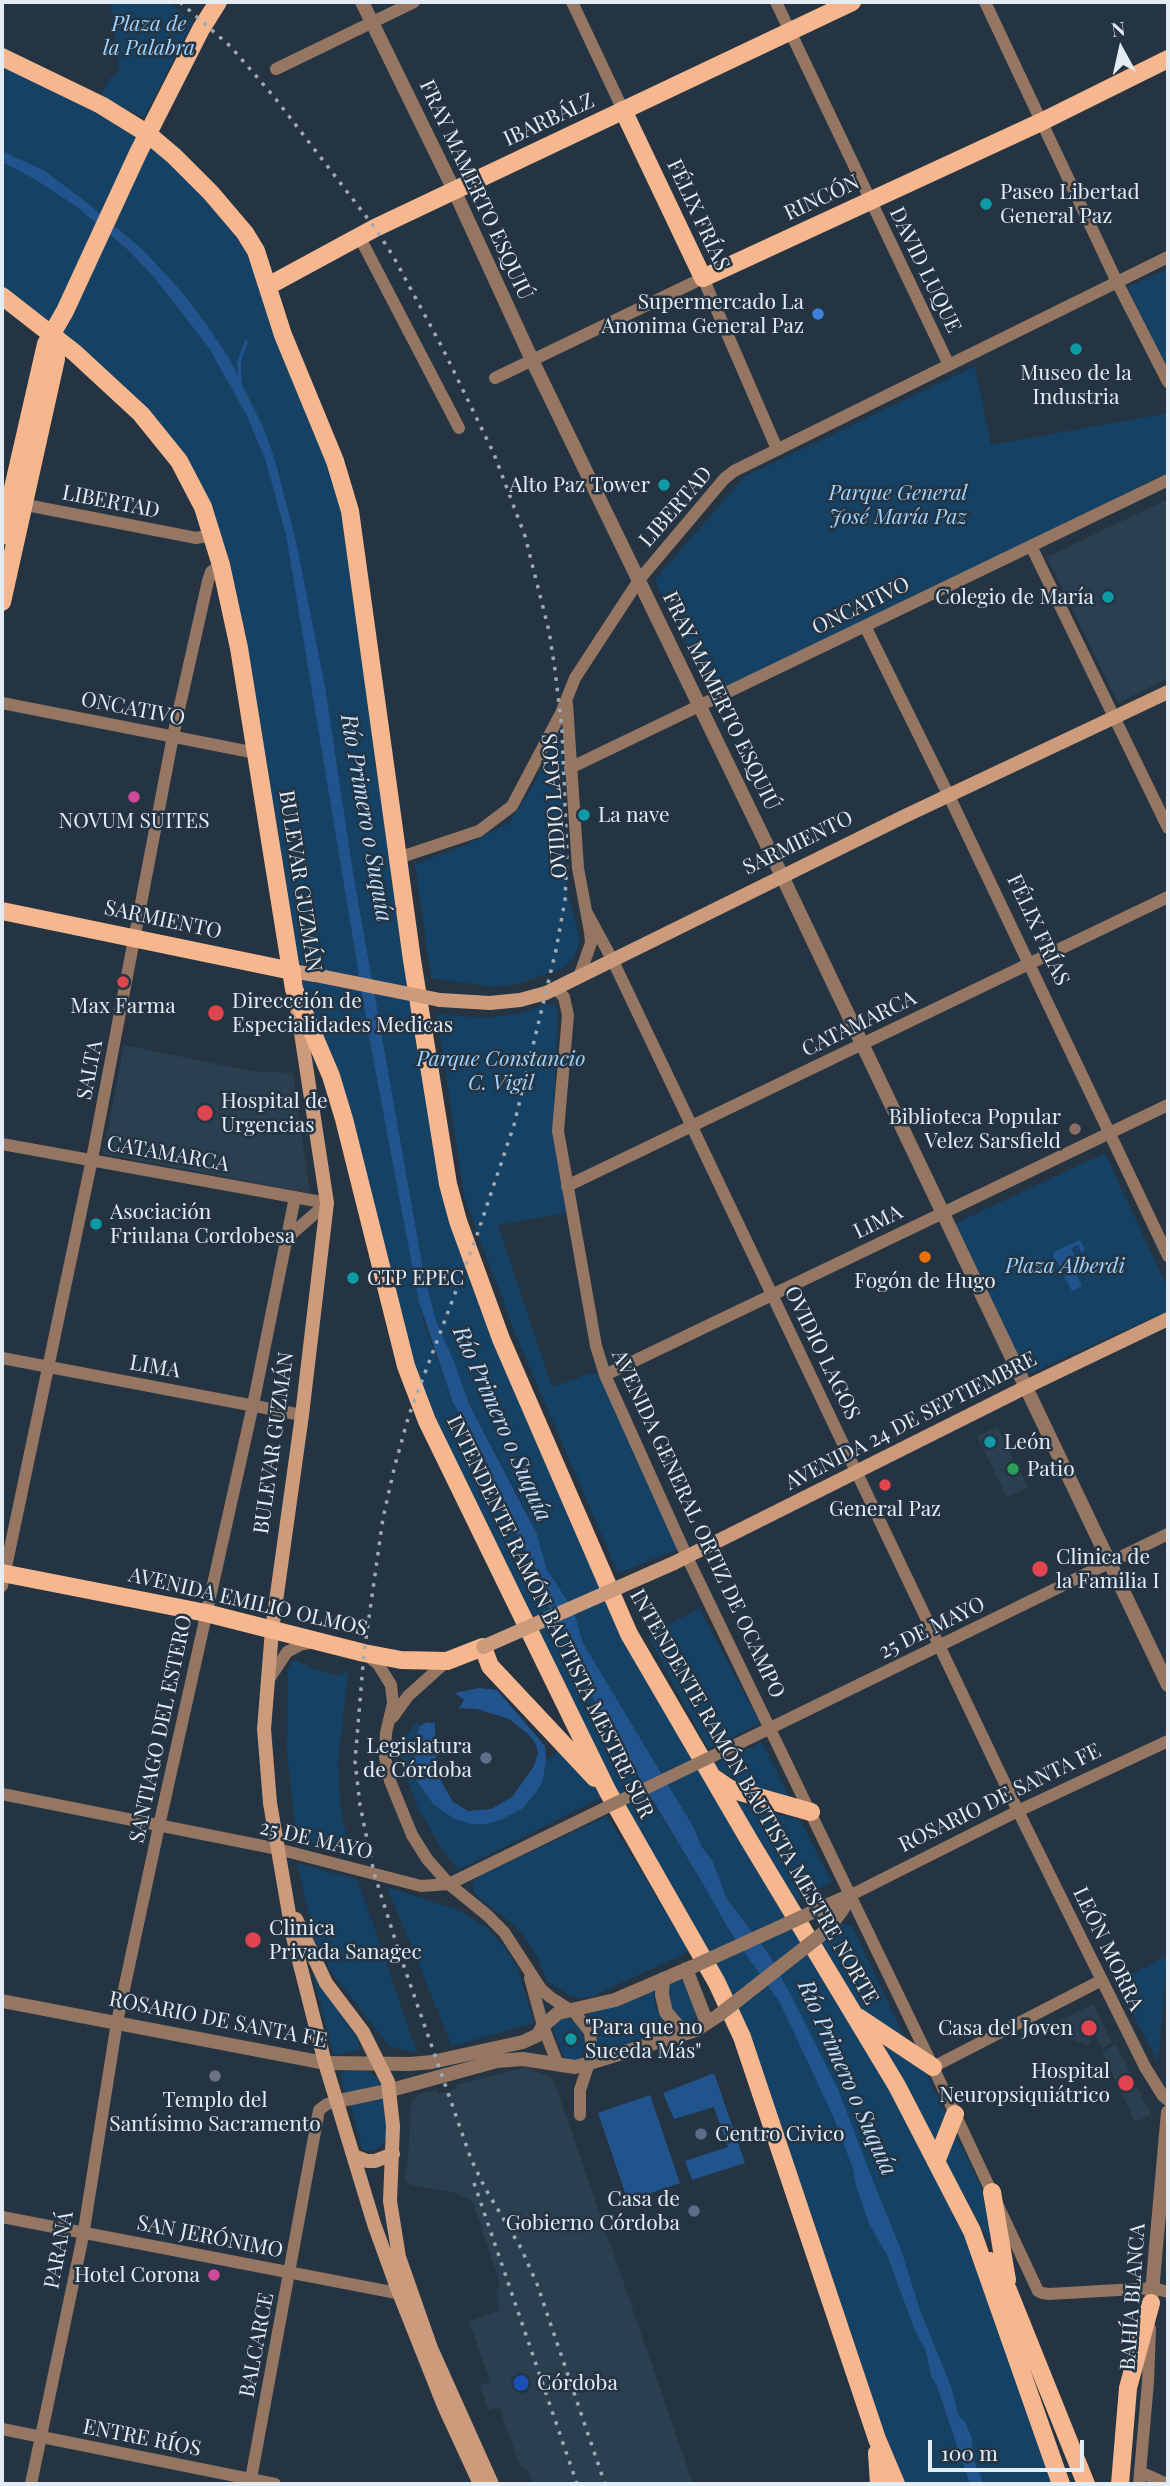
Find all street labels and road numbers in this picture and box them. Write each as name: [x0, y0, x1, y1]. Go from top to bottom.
street label: FRAY MAMERTO ESQUIÚ: [414, 76, 538, 304]
street label: IBARBÁLZ: [500, 88, 598, 152]
street label: FÉLIX FRÍAS: [661, 155, 735, 275]
street label: RINCÓN: [780, 170, 864, 226]
street label: DAVID LUQUE: [884, 203, 966, 337]
street label: LIBERTAD: [634, 461, 718, 553]
street label: LIBERTAD: [60, 480, 162, 524]
street label: ONCATIVO: [808, 572, 914, 640]
street label: FRAY MAMERTO ESQUIÚ: [657, 588, 785, 814]
street label: ONCATIVO: [79, 687, 187, 731]
street label: OVIDIO LAGOS: [537, 733, 573, 879]
street label: BULEVAR GUZMÁN: [273, 788, 327, 974]
street label: SARMIENTO: [739, 806, 857, 880]
street label: FÉLIX FRÍAS: [1001, 870, 1075, 990]
street label: SARMIENTO: [102, 895, 224, 945]
street label: CATAMARCA: [798, 986, 920, 1062]
street label: SALTA: [72, 1038, 108, 1102]
street label: CATAMARCA: [105, 1131, 231, 1177]
street label: LIMA: [850, 1199, 906, 1245]
street label: OVIDIO LAGOS: [779, 1282, 865, 1424]
street label: AVENIDA GENERAL ORTIZ DE OCAMPO: [606, 1346, 790, 1702]
street label: AVENIDA 24 DE SEPTIEMBRE: [781, 1346, 1041, 1496]
street label: LIMA: [128, 1350, 182, 1384]
street label: BULEVAR GUZMÁN: [249, 1350, 299, 1536]
street label: INTENDENTE RAMÓN BAUTISTA MESTRE SUR: [441, 1411, 659, 1823]
street label: AVENIDA EMILIO OLMOS: [126, 1562, 370, 1642]
street label: INTENDENTE RAMÓN BAUTISTA MESTRE NORTE: [624, 1585, 884, 2009]
street label: 25 DE MAYO: [875, 1591, 989, 1665]
street label: SANTIAGO DEL ESTERO: [125, 1613, 197, 1845]
street label: ROSARIO DE SANTA FE: [895, 1738, 1105, 1858]
street label: 25 DE MAYO: [257, 1815, 375, 1865]
street label: LEÓN MORRA: [1067, 1883, 1149, 2015]
street label: ROSARIO DE SANTA FE: [107, 1986, 329, 2054]
street label: PARANÁ: [39, 2209, 79, 2291]
street label: SAN JERÓNIMO: [135, 2210, 285, 2264]
street label: BAHÍA BLANCA: [1115, 2222, 1151, 2372]
street label: BALCARCE: [234, 2290, 280, 2400]
street label: ENTRE RÍOS: [81, 2414, 203, 2462]

